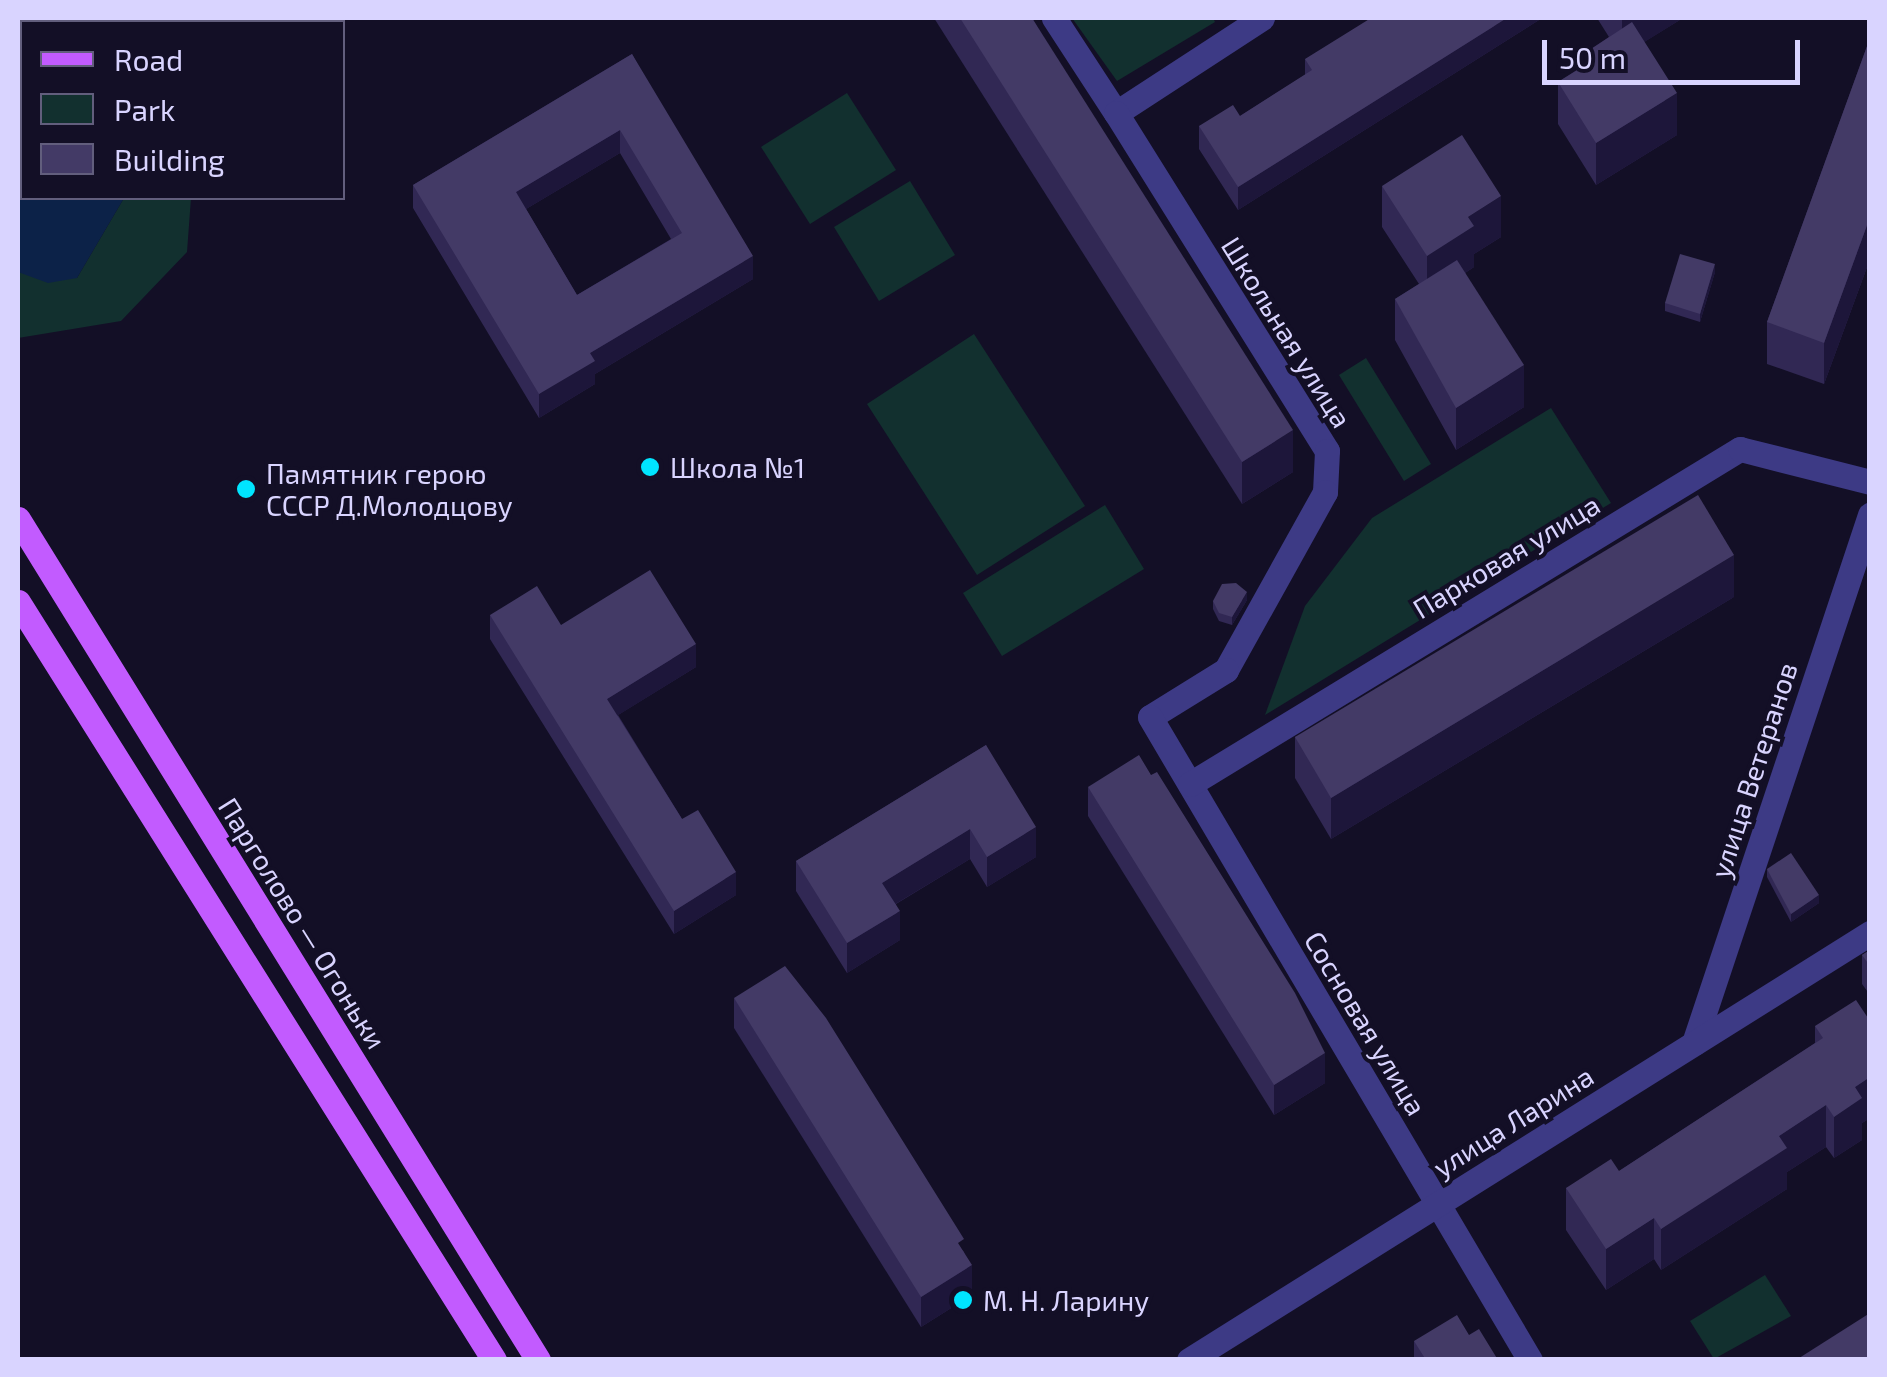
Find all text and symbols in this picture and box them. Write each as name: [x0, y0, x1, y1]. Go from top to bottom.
legend: [20, 20, 345, 200]
scale bar: [1547, 20, 1804, 82]
text: 50 m: [1559, 39, 1626, 75]
text: Road: [114, 41, 183, 77]
text: Park: [114, 91, 175, 127]
text: Building: [114, 141, 225, 177]
street label: Школьная улица: [1215, 231, 1359, 433]
place label: Школа №1: [670, 450, 805, 484]
place label: Памятник герою СССР Д.Молодцову: [266, 456, 513, 522]
marker: Школа №1: [639, 456, 661, 478]
marker: Памятник герою СССР Д.Молодцову: [235, 478, 257, 500]
street label: Парковая улица: [1406, 487, 1606, 625]
street label: улица Ветеранов: [1702, 658, 1804, 882]
street label: Парголово — Огоньки: [212, 791, 394, 1055]
street label: Сосновая улица: [1298, 925, 1434, 1121]
street label: улица Ларина: [1427, 1058, 1599, 1184]
place label: М. Н. Ларину: [983, 1283, 1149, 1317]
marker: М. Н. Ларину: [952, 1289, 974, 1311]

